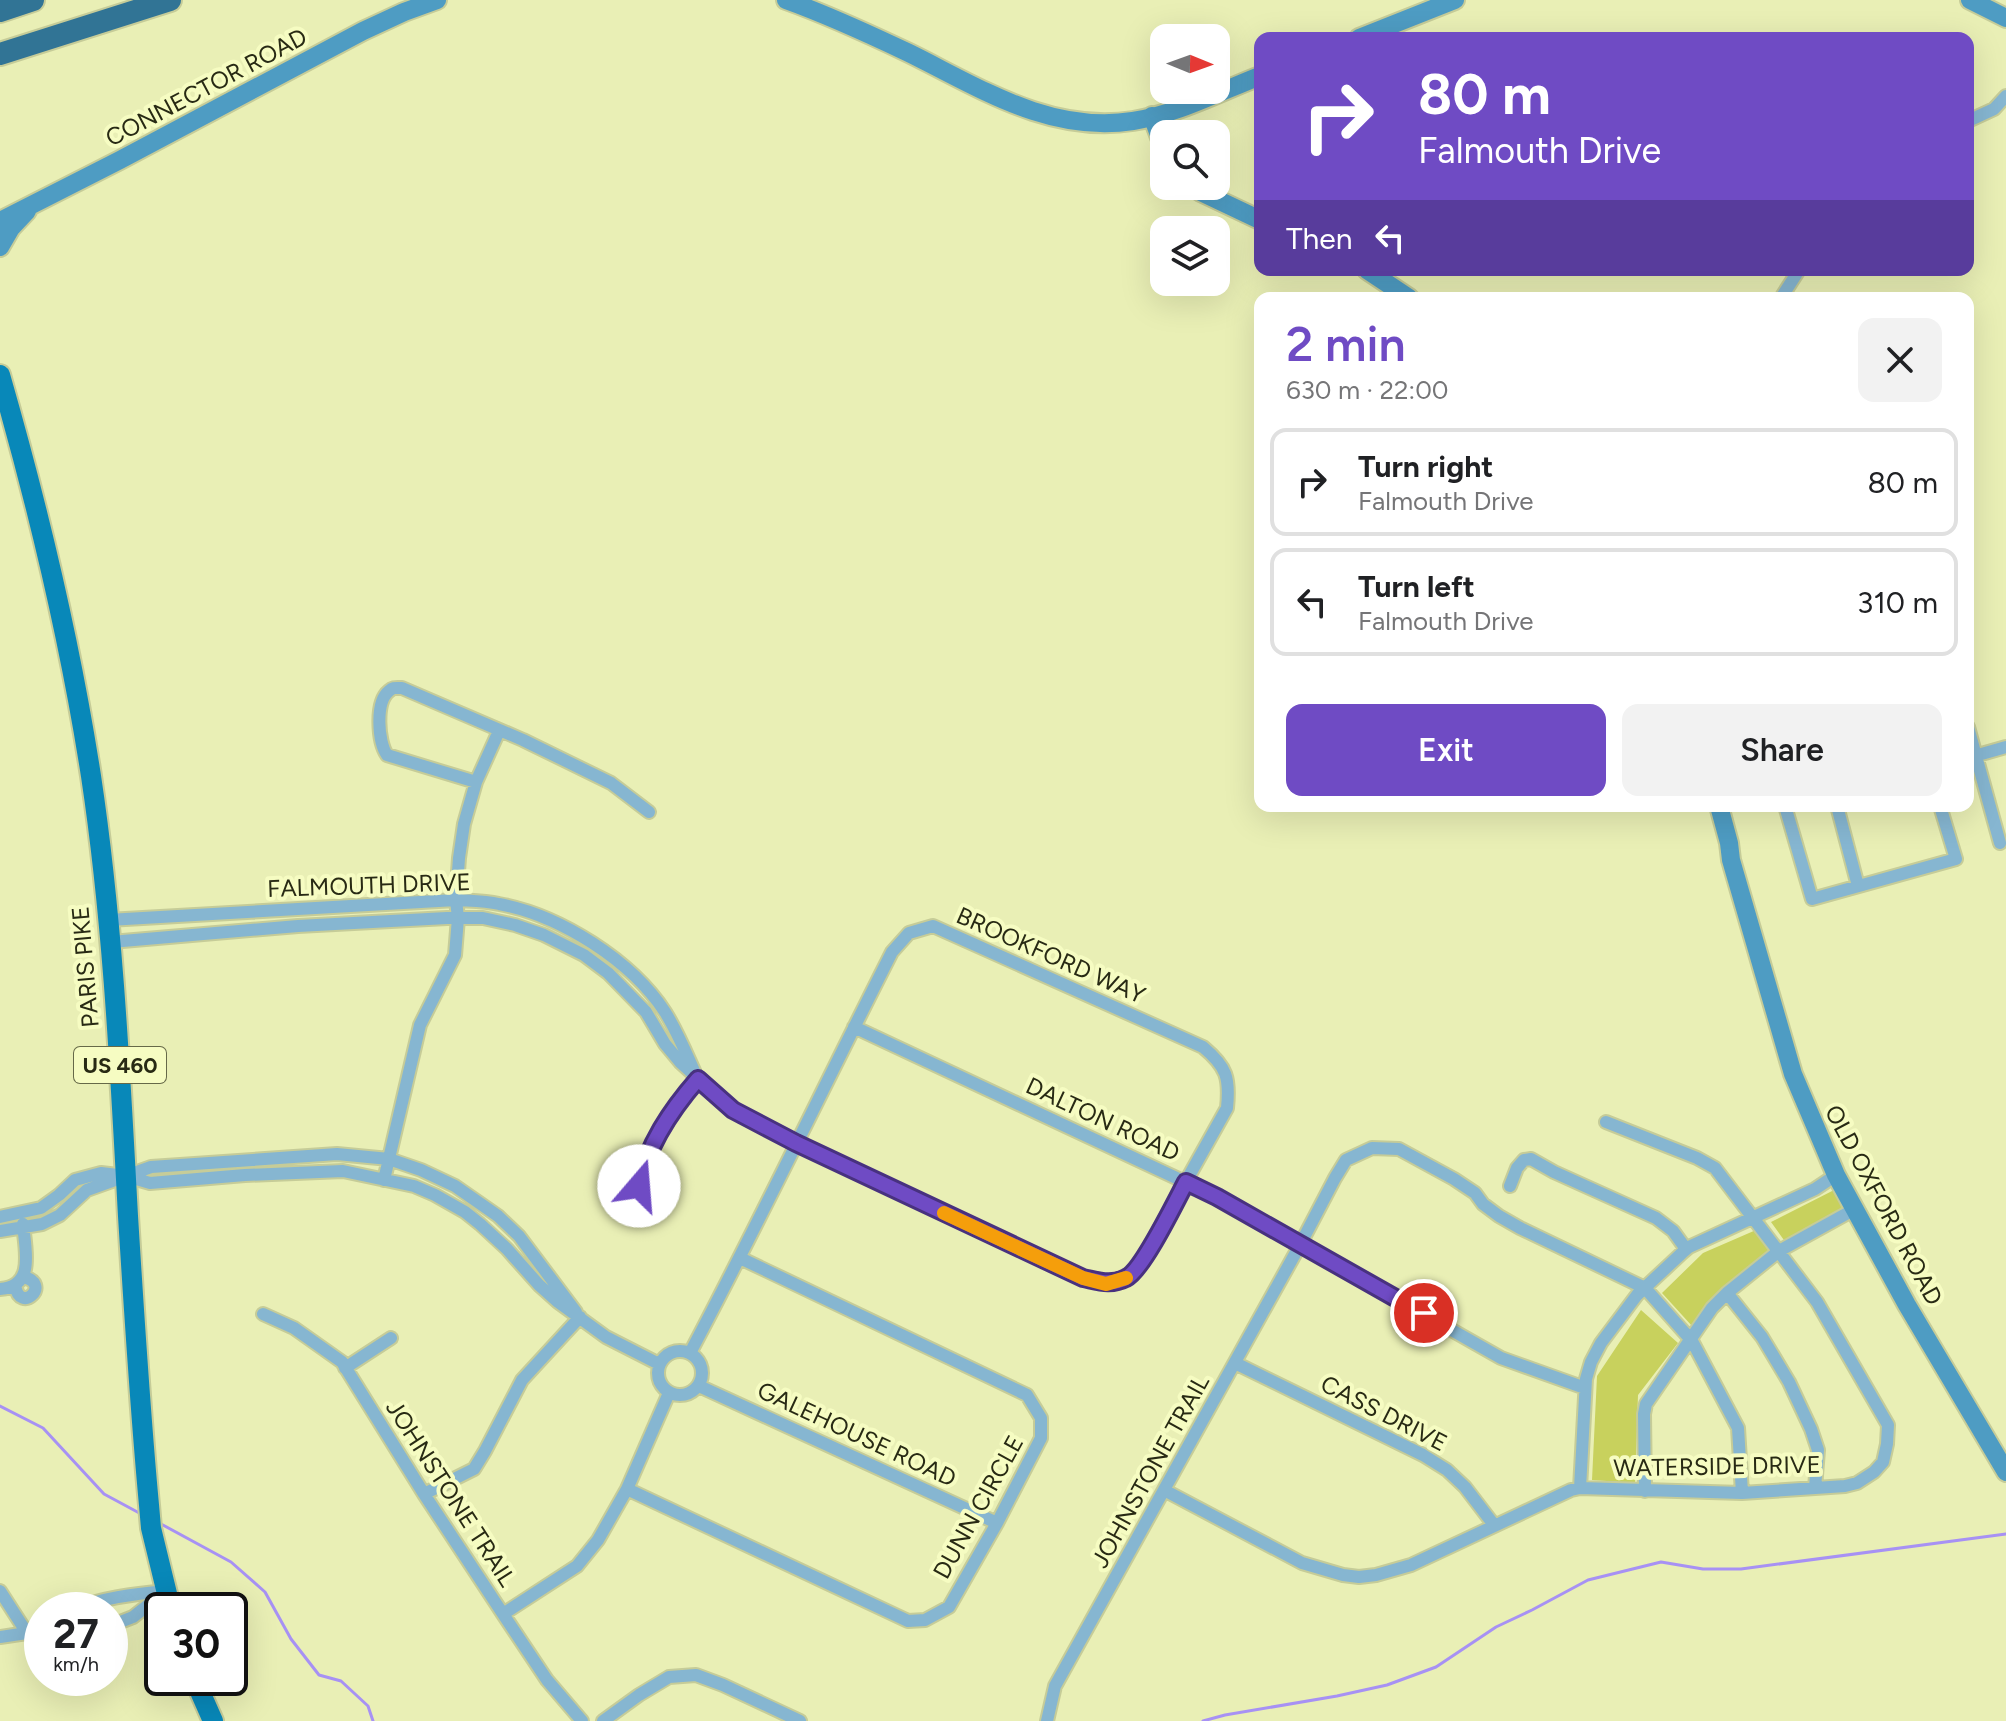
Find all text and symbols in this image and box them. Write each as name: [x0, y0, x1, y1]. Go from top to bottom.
street label: CONNECTOR ROAD: [100, 22, 312, 152]
north arrow: [1150, 24, 1230, 104]
map controls: [1150, 24, 1230, 296]
text: 80 m: [1418, 61, 1551, 128]
icon: right: [1286, 64, 1390, 168]
button: search: [1150, 120, 1230, 200]
text: Falmouth Drive: [1418, 129, 1661, 172]
button: layers: [1150, 216, 1230, 296]
icon: left: [1368, 216, 1412, 260]
text: Then: [1286, 220, 1352, 257]
text: 2 min: [1286, 315, 1406, 373]
button: close: [1858, 318, 1942, 402]
text: 630 m · 22:00: [1286, 374, 1449, 406]
text: Turn right: [1358, 448, 1493, 485]
icon: right: [1290, 460, 1334, 504]
text: 80 m: [1867, 464, 1938, 501]
text: Falmouth Drive: [1358, 485, 1534, 517]
text: Turn left: [1358, 568, 1475, 605]
icon: left: [1290, 580, 1334, 624]
text: 310 m: [1857, 584, 1938, 621]
text: Falmouth Drive: [1358, 605, 1534, 637]
button: Exit: [1286, 704, 1606, 796]
button: Share: [1622, 704, 1942, 796]
street label: FALMOUTH DRIVE: [267, 867, 471, 903]
street label: BROOKFORD WAY: [952, 900, 1150, 1010]
street label: PARIS PIKE: [65, 905, 105, 1029]
road number: US 460: [74, 1047, 166, 1083]
street label: DALTON ROAD: [1022, 1071, 1184, 1167]
street label: OLD OXFORD ROAD: [1819, 1100, 1949, 1310]
position arrow: [597, 1144, 681, 1228]
pin: [1390, 1279, 1458, 1347]
icon: arrive: [1402, 1291, 1446, 1335]
street label: JOHNSTONE TRAIL: [1085, 1369, 1215, 1573]
street label: CASS DRIVE: [1316, 1369, 1452, 1457]
street label: GALEHOUSE ROAD: [753, 1375, 961, 1493]
street label: JOHNSTONE TRAIL: [380, 1394, 522, 1592]
street label: DUNN CIRCLE: [927, 1430, 1029, 1584]
street label: WATERSIDE DRIVE: [1613, 1450, 1821, 1482]
speed limit sign: 30: [144, 1592, 248, 1696]
text: 27: [53, 1610, 99, 1658]
text: km/h: [53, 1652, 99, 1676]

